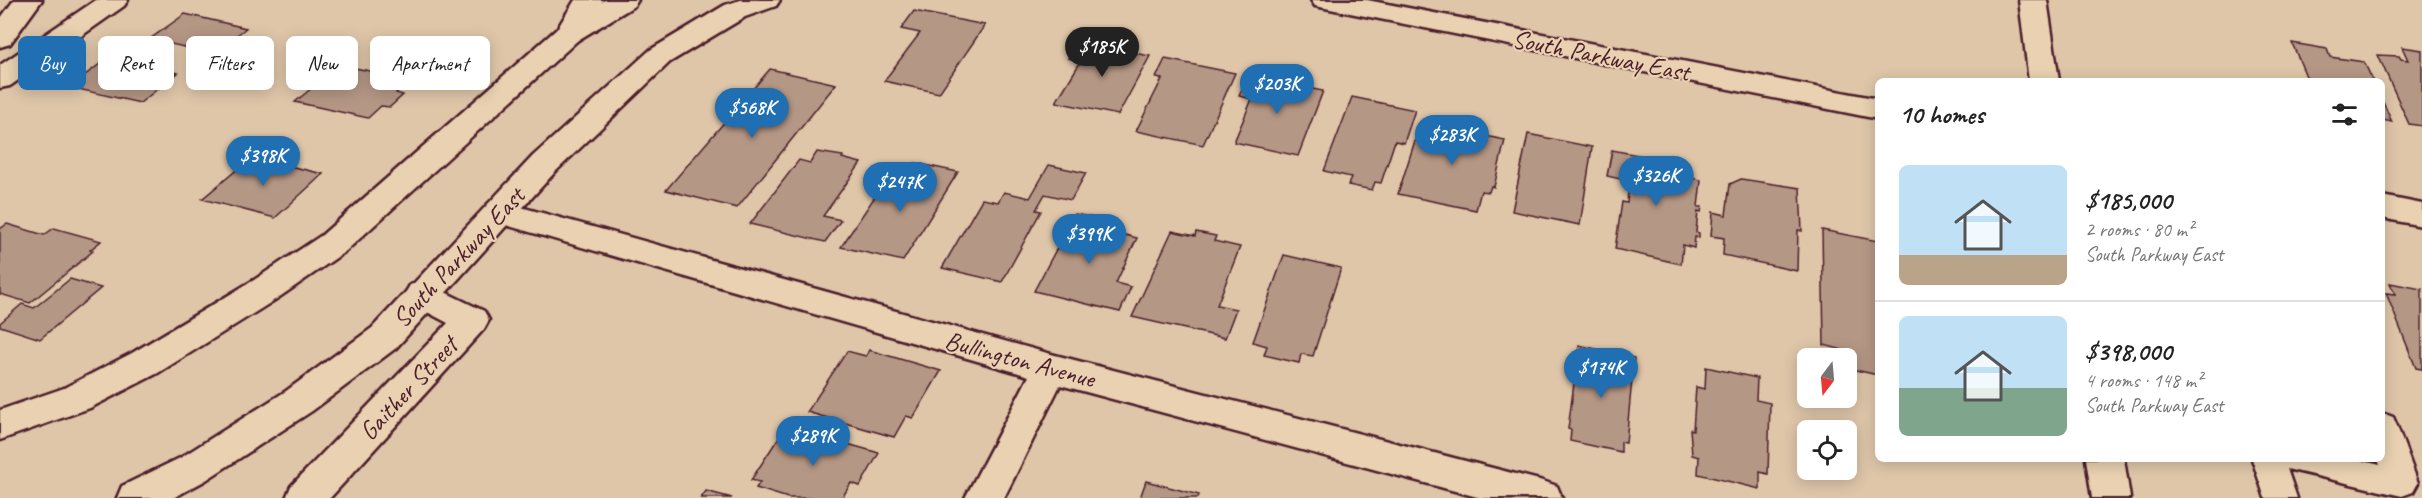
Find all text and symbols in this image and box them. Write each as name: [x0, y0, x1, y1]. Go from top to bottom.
street label: South Parkway East: [1509, 22, 1695, 89]
pin: $185K: [1060, 27, 1144, 78]
text: $185K: [1079, 34, 1125, 59]
chip: Buy: [18, 36, 86, 90]
chip: Rent: [98, 36, 174, 90]
chip: Filters: [186, 36, 274, 90]
chip: New: [286, 36, 358, 90]
chip: Apartment: [370, 36, 490, 90]
pin: $203K: [1235, 64, 1319, 115]
text: $203K: [1254, 71, 1300, 96]
pin: $568K: [710, 88, 794, 139]
text: $568K: [729, 95, 775, 120]
text: 10 homes: [1899, 98, 1984, 131]
icon: filters: [2328, 98, 2361, 131]
pin: $283K: [1410, 115, 1494, 166]
text: $283K: [1429, 122, 1475, 147]
pin: $398K: [221, 136, 305, 187]
text: $398K: [240, 143, 286, 168]
pin: $326K: [1614, 156, 1698, 207]
pin: $247K: [858, 162, 942, 213]
text: $326K: [1633, 163, 1679, 188]
text: $247K: [877, 169, 923, 194]
street label: South Parkway East: [385, 179, 533, 334]
text: $185,000: [2085, 184, 2172, 217]
icon: home: [1947, 189, 2019, 261]
pin: $399K: [1047, 214, 1131, 265]
text: 2 rooms · 80 m²: [2085, 217, 2193, 242]
text: $399K: [1066, 221, 1112, 246]
text: South Parkway East: [2085, 242, 2223, 267]
street label: Bullington Avenue: [941, 324, 1100, 396]
street label: Gaither Street: [352, 327, 467, 447]
text: $398,000: [2085, 335, 2172, 368]
icon: home: [1947, 340, 2019, 412]
pin: $174K: [1559, 348, 1643, 399]
north arrow: [1797, 348, 1857, 408]
map controls: [1797, 348, 1857, 480]
text: $174K: [1578, 355, 1624, 380]
text: 4 rooms · 148 m²: [2085, 368, 2202, 393]
text: South Parkway East: [2085, 393, 2223, 418]
pin: $289K: [771, 416, 855, 467]
button: locate: [1797, 420, 1857, 480]
text: $289K: [790, 423, 836, 448]

